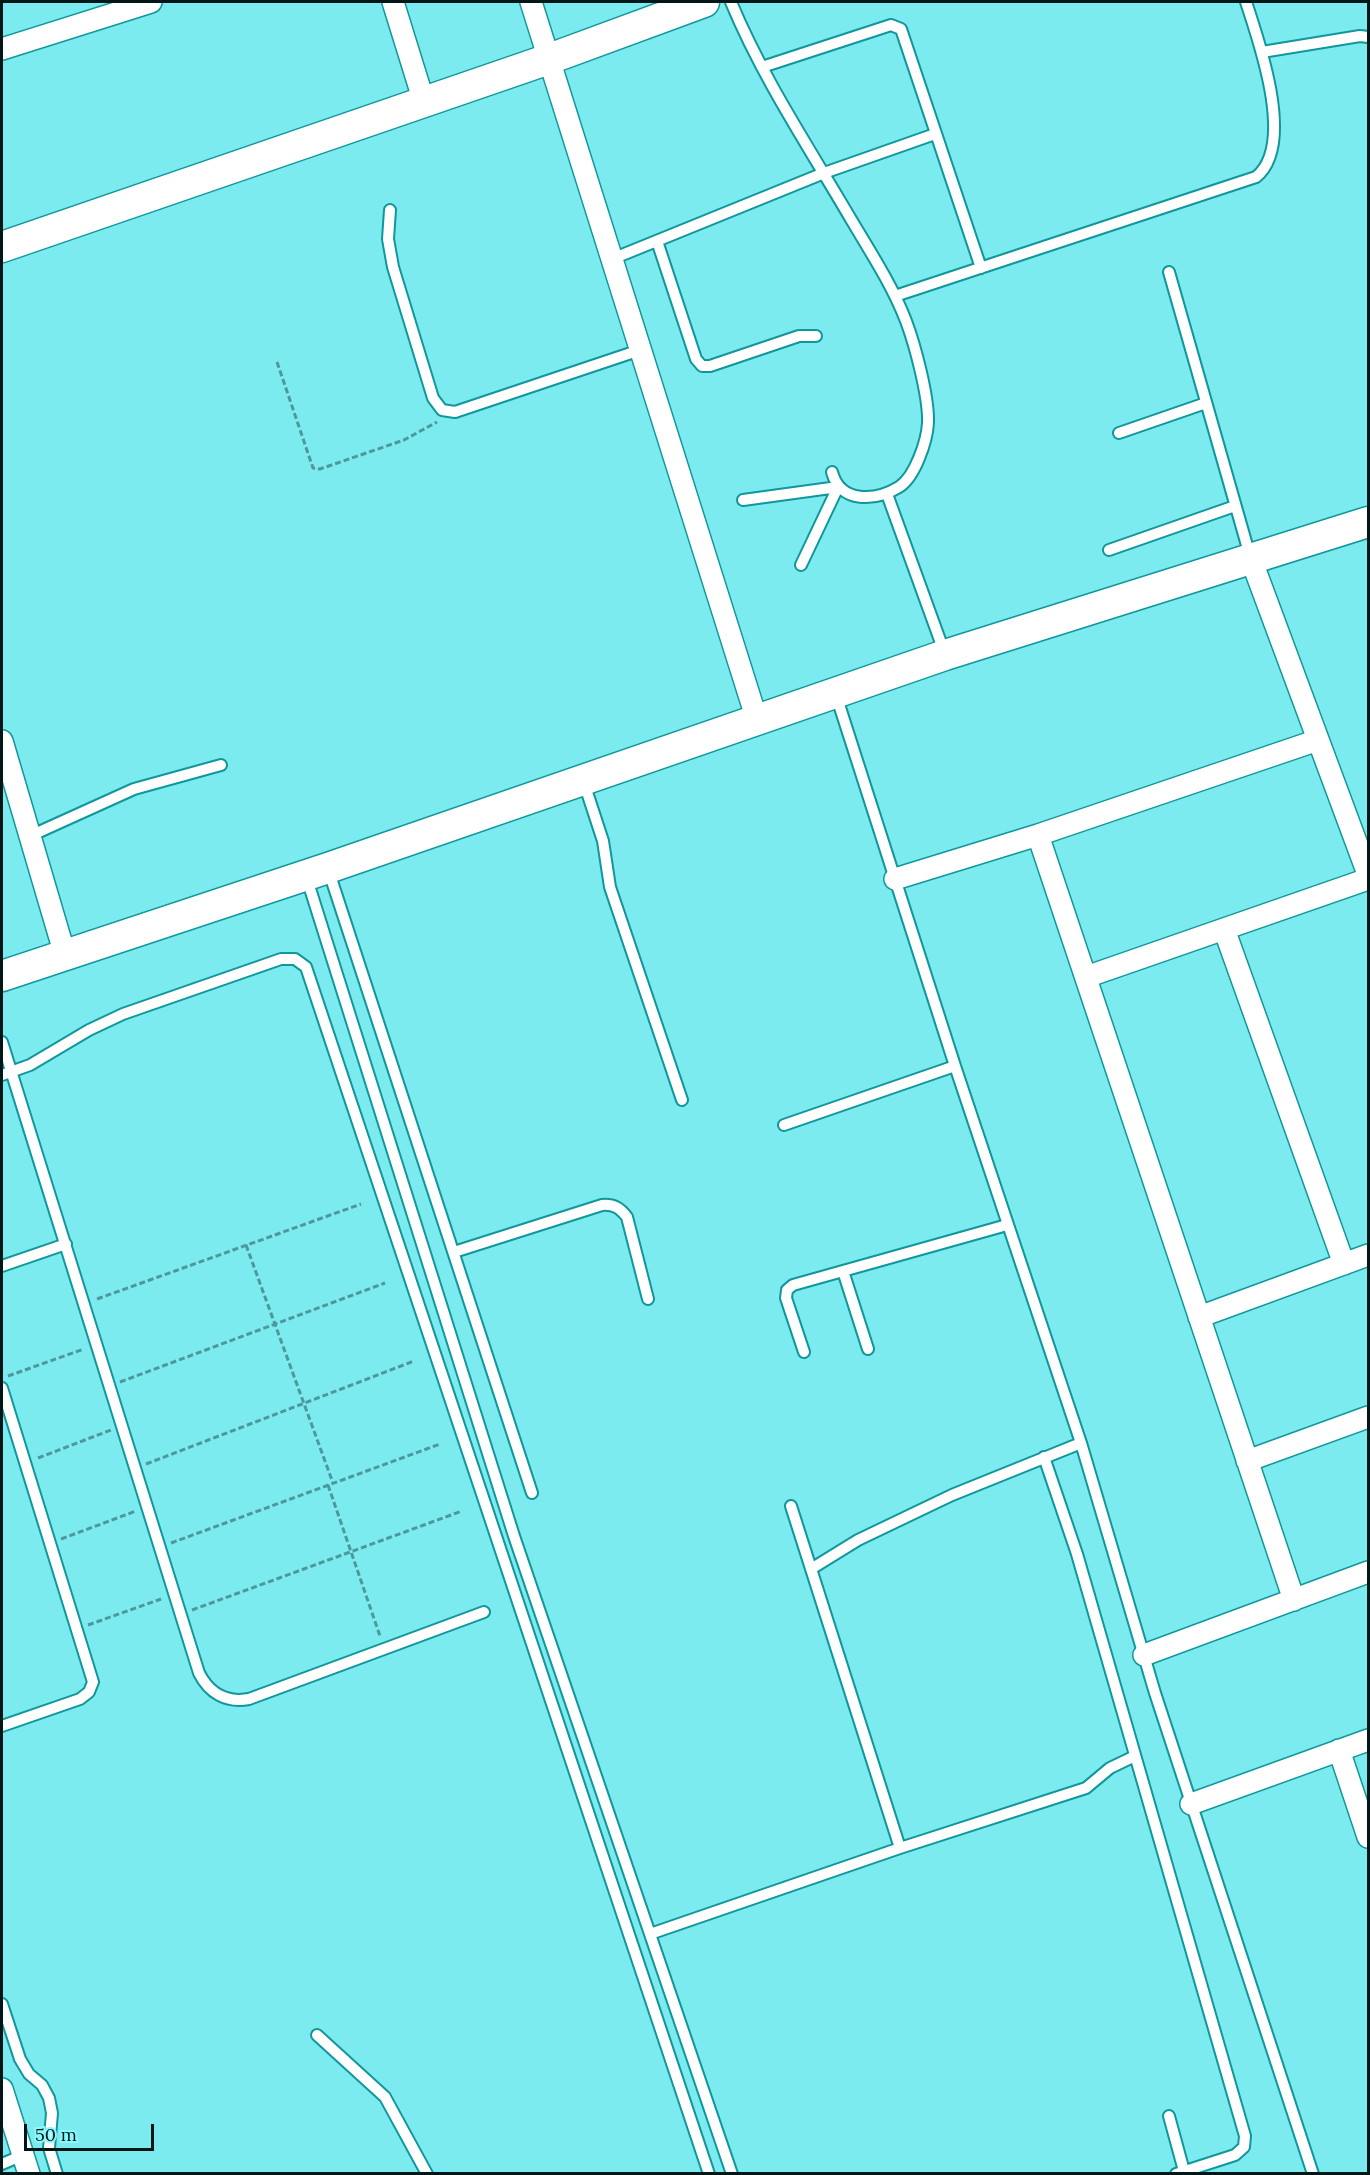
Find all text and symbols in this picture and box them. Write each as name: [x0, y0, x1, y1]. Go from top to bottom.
scale bar: [27, 2112, 158, 2150]
text: 50 m: [35, 2123, 77, 2146]

